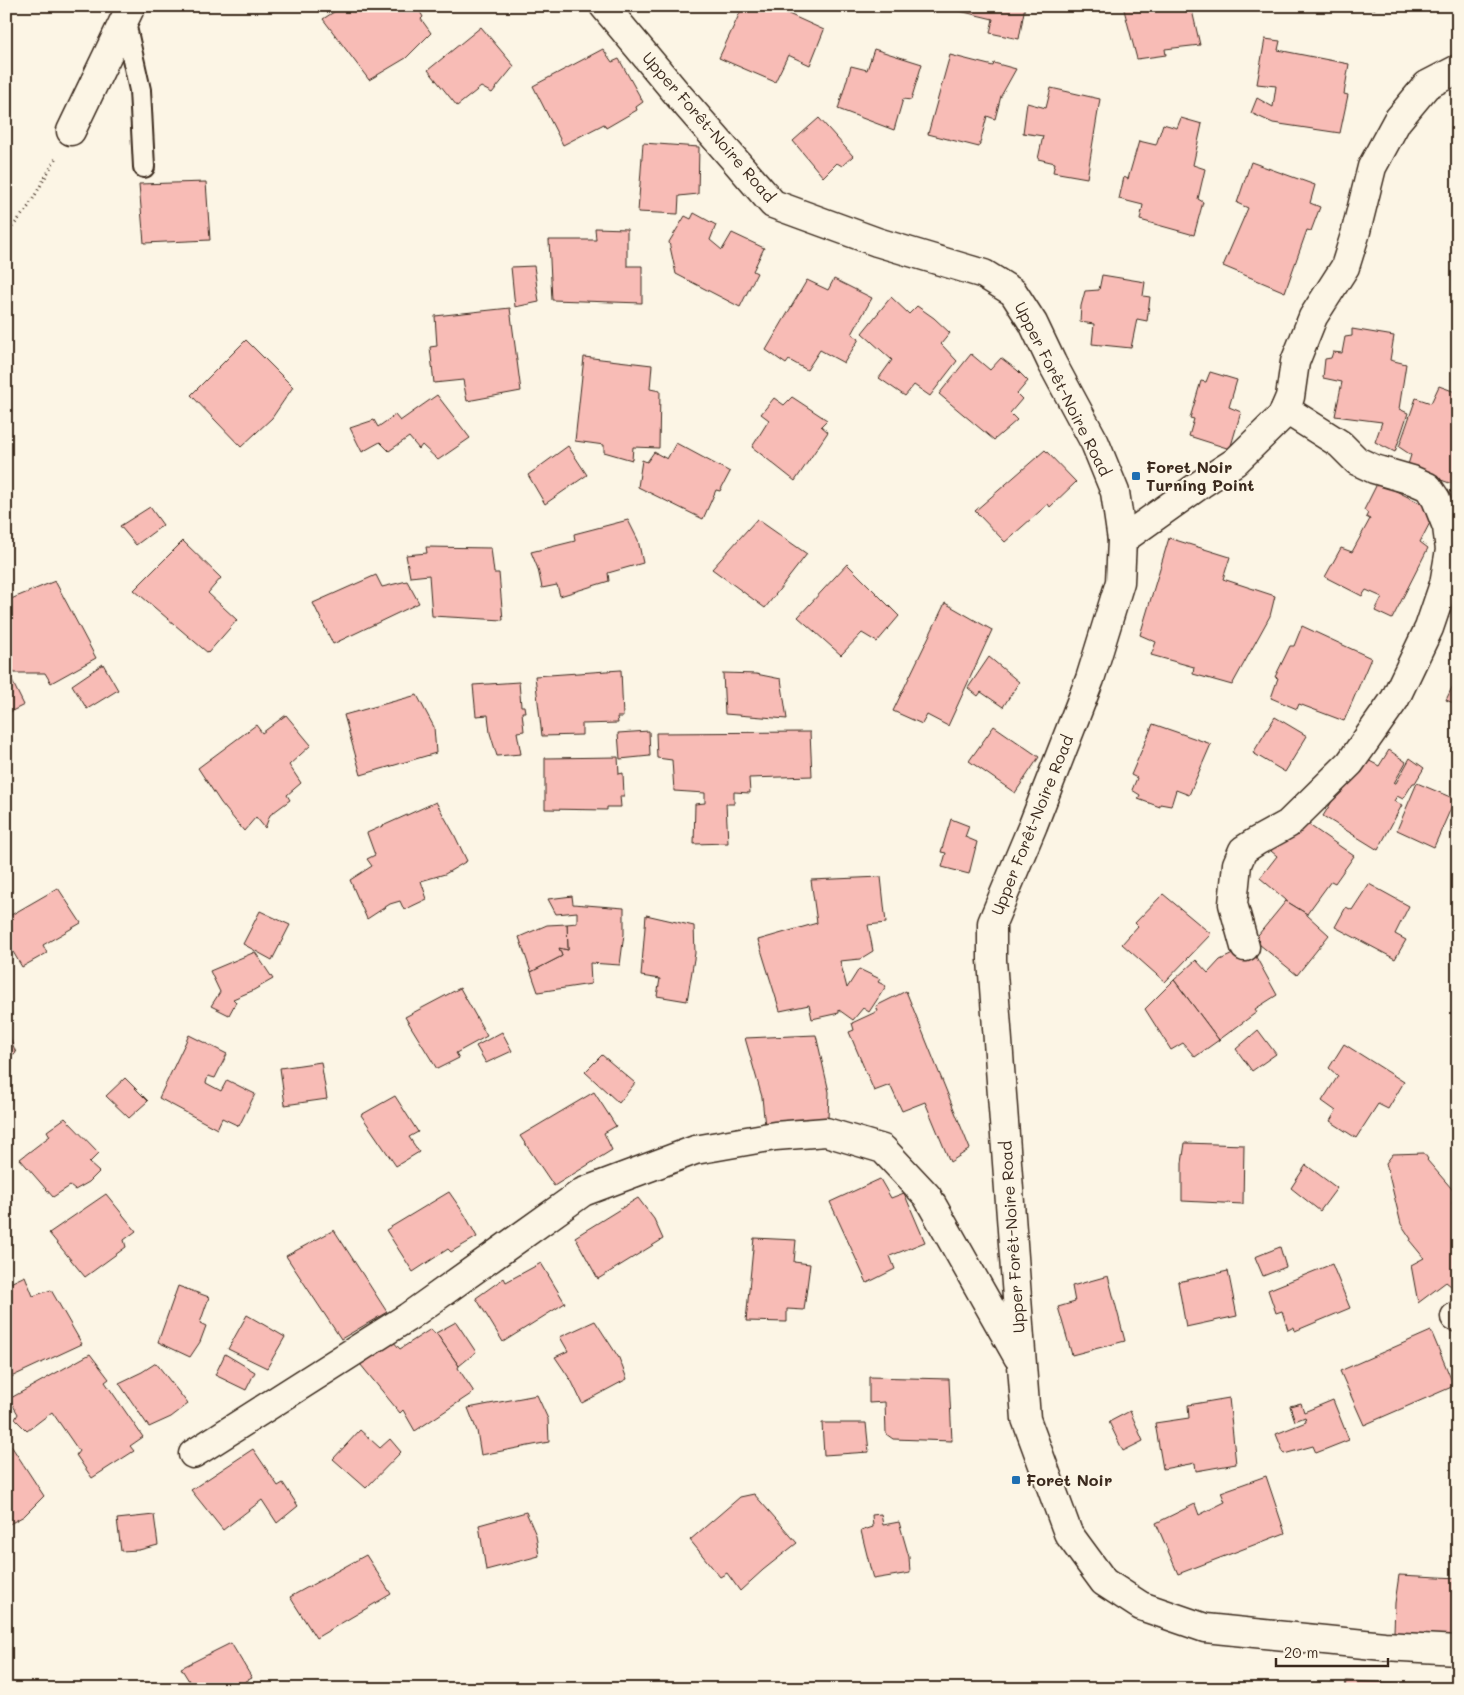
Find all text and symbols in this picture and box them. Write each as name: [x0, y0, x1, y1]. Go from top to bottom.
street label: Upper Forêt-Noire Road: [638, 47, 781, 206]
street label: Upper Forêt-Noire Road: [1010, 298, 1117, 479]
place label: Foret Noir Turning Point: [1146, 456, 1254, 495]
marker: Foret Noir Turning Point: [1130, 470, 1142, 482]
street label: Upper Forêt-Noire Road: [986, 732, 1077, 918]
street label: Upper Forêt-Noire Road: [994, 1140, 1029, 1334]
place label: Foret Noir: [1026, 1469, 1112, 1490]
marker: Foret Noir: [1010, 1474, 1022, 1486]
scale bar: [1276, 1635, 1389, 1667]
text: 20 m: [1284, 1642, 1318, 1662]

